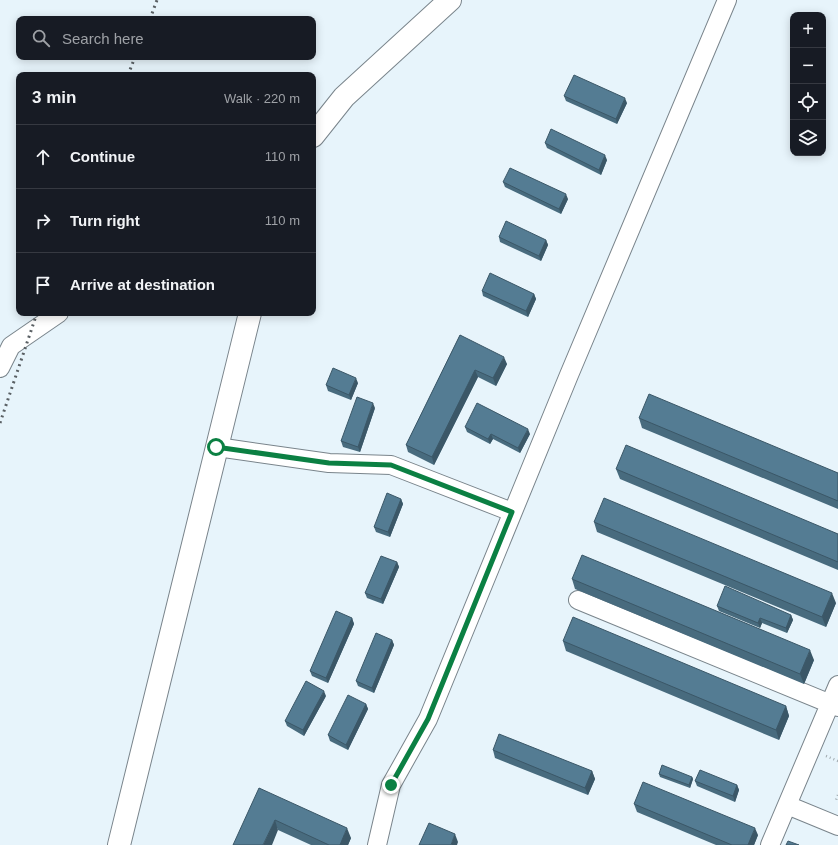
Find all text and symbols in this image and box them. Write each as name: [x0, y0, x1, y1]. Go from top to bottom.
map controls: [790, 12, 826, 156]
button: +: [790, 12, 826, 48]
search box: [16, 16, 316, 60]
icon: search: [30, 27, 52, 49]
text: Search here: [62, 30, 144, 47]
button: −: [790, 48, 826, 84]
button: locate: [790, 84, 826, 120]
text: 3 min: [32, 88, 76, 107]
text: Walk · 220 m: [224, 91, 300, 106]
button: layers: [790, 120, 826, 156]
icon: ahead: [32, 146, 54, 168]
text: Continue: [70, 148, 135, 165]
text: 110 m: [265, 149, 300, 164]
icon: right: [32, 210, 54, 232]
text: Turn right: [70, 212, 140, 229]
text: 110 m: [265, 213, 300, 228]
icon: arrive: [32, 274, 54, 296]
text: Arrive at destination: [70, 276, 215, 293]
route start: [207, 438, 225, 456]
route end: [382, 776, 400, 794]

